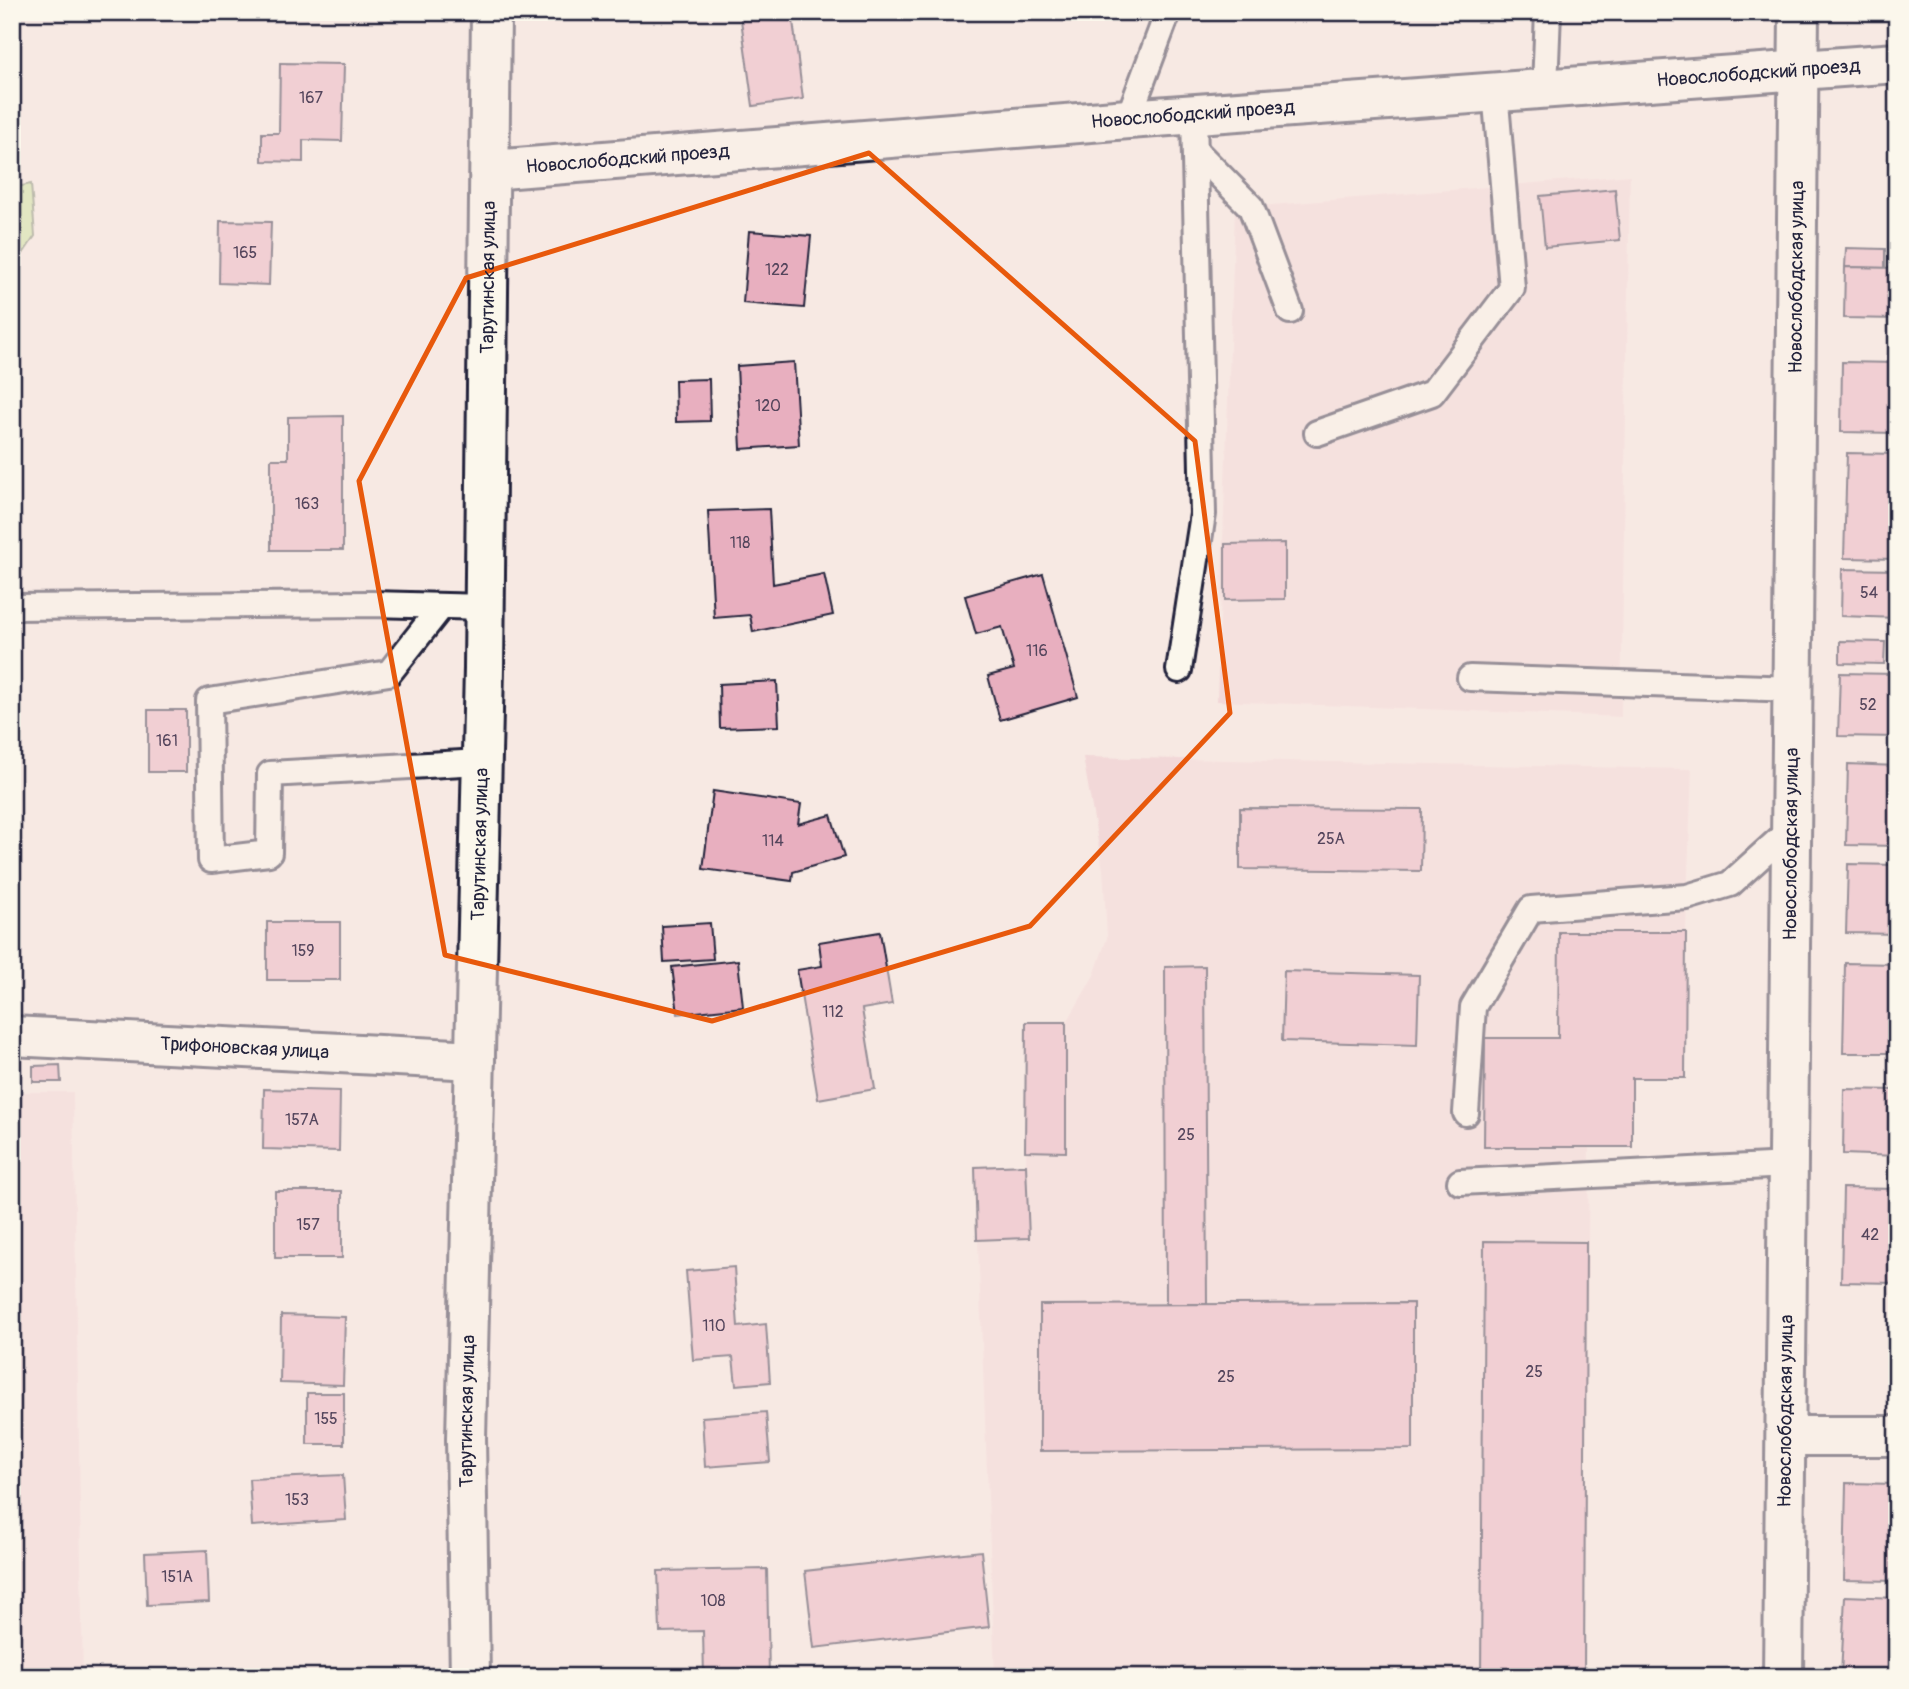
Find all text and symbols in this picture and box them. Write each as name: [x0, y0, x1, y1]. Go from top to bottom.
street label: Новослободский проезд: [1656, 54, 1862, 92]
house number: 167: [299, 88, 323, 108]
street label: Новослободский проезд: [1090, 95, 1296, 134]
street label: Новослободский проезд: [525, 139, 731, 179]
street label: Новослободская улица: [1784, 180, 1809, 374]
street label: Тарутинская улица: [475, 201, 501, 354]
house number: 165: [233, 243, 257, 263]
house number: 122: [765, 260, 789, 280]
house number: 120: [755, 396, 781, 416]
house number: 163: [295, 494, 319, 514]
house number: 118: [730, 533, 750, 553]
house number: 54: [1860, 583, 1878, 603]
house number: 116: [1026, 641, 1048, 661]
house number: 52: [1859, 695, 1877, 715]
house number: 161: [156, 731, 178, 751]
street label: Новослободская улица: [1778, 747, 1804, 941]
street label: Тарутинская улица: [466, 767, 494, 921]
house number: 25А: [1317, 829, 1345, 849]
house number: 114: [762, 831, 784, 851]
house number: 159: [291, 941, 315, 961]
house number: 112: [822, 1002, 844, 1022]
street label: Трифоновская улица: [159, 1032, 330, 1064]
house number: 157А: [285, 1110, 319, 1130]
house number: 25: [1177, 1125, 1195, 1145]
house number: 157: [296, 1215, 320, 1235]
house number: 42: [1861, 1225, 1879, 1245]
street label: Новослободская улица: [1773, 1314, 1798, 1508]
house number: 110: [702, 1316, 726, 1336]
street label: Тарутинская улица: [454, 1334, 480, 1488]
house number: 25: [1525, 1362, 1543, 1382]
house number: 25: [1217, 1367, 1235, 1387]
house number: 155: [314, 1409, 338, 1429]
house number: 153: [285, 1490, 309, 1510]
house number: 151А: [161, 1567, 193, 1587]
house number: 108: [700, 1591, 726, 1611]

